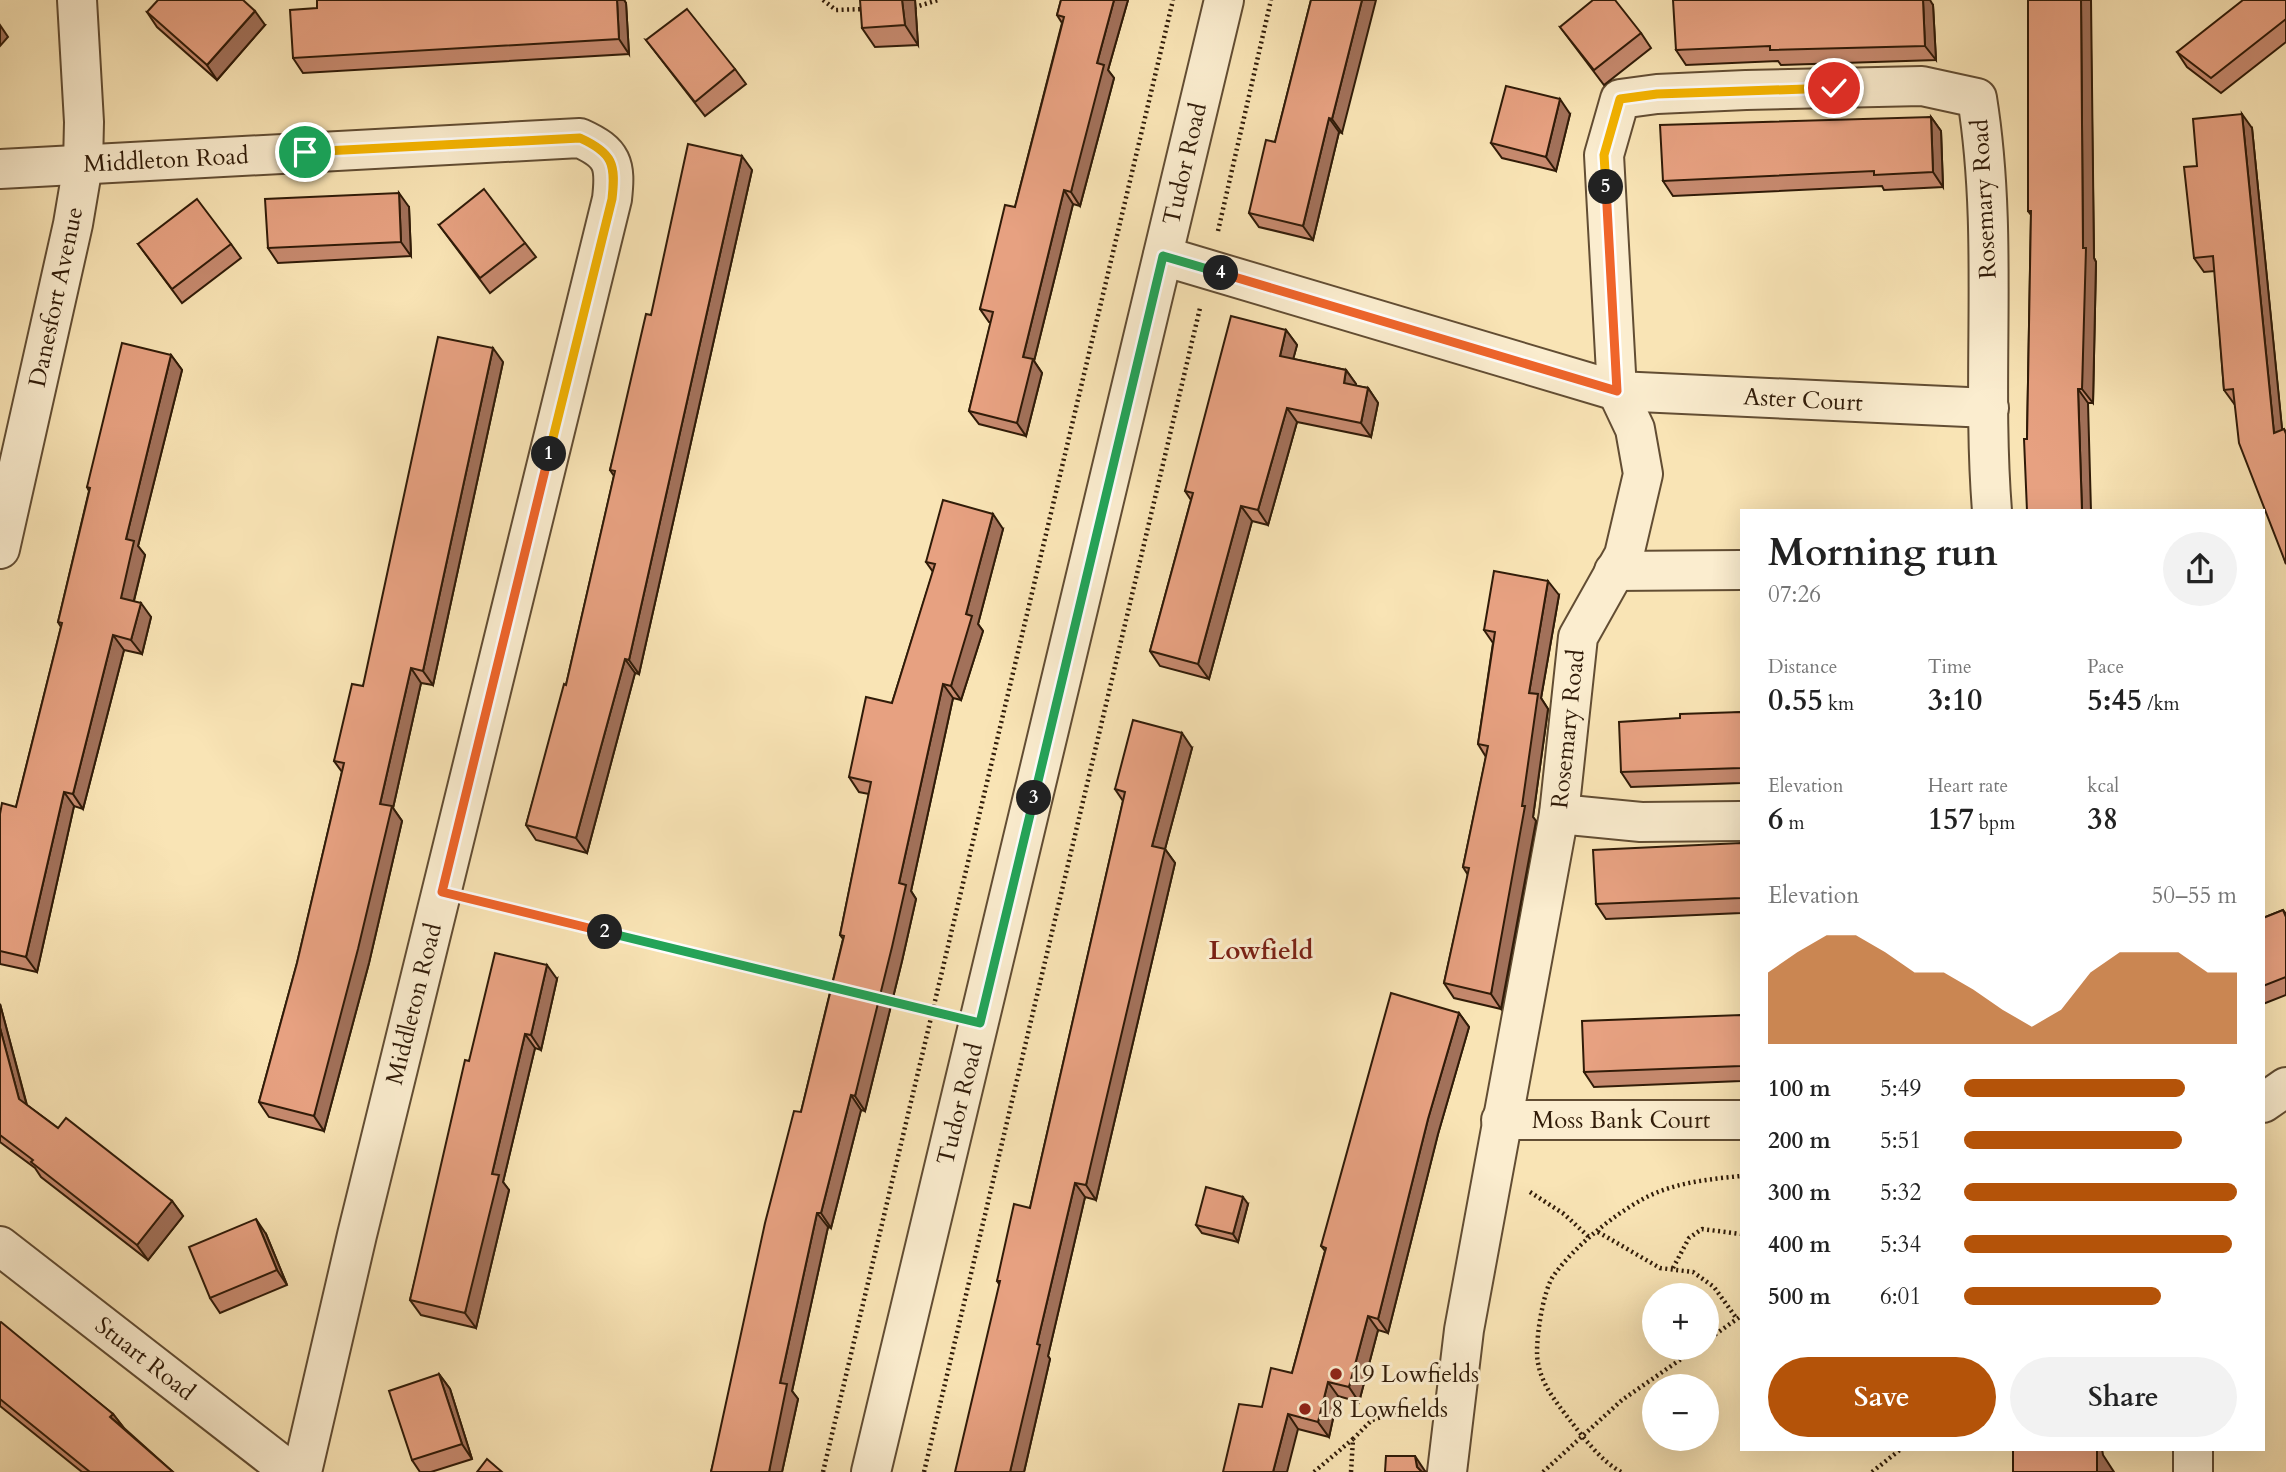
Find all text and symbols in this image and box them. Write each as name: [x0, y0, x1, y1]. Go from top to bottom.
pin: [1804, 58, 1864, 118]
icon: check: [1815, 69, 1853, 107]
street label: Tudor Road: [1155, 99, 1215, 228]
street label: Rosemary Road: [1963, 118, 2005, 280]
pin: [275, 122, 335, 182]
icon: arrive: [286, 133, 324, 171]
street label: Middleton Road: [83, 139, 250, 181]
pin: 5: [1588, 170, 1624, 204]
text: 5: [1601, 173, 1610, 199]
street label: Danesfort Avenue: [21, 204, 91, 390]
pin: 4: [1204, 256, 1238, 290]
text: 4: [1216, 259, 1225, 285]
street label: Aster Court: [1742, 380, 1864, 420]
pin: 1: [532, 436, 566, 472]
text: 1: [544, 440, 553, 466]
text: Morning run: [1768, 527, 1998, 579]
button: share: [2163, 532, 2237, 606]
text: 07:26: [1768, 579, 1821, 610]
street label: Rosemary Road: [1543, 648, 1593, 810]
text: Distance: [1768, 654, 1837, 680]
text: Time: [1928, 654, 1972, 680]
text: Pace: [2087, 654, 2124, 680]
text: 0.55: [1768, 680, 1823, 721]
text: 3:10: [1928, 680, 1982, 721]
text: 5:45: [2087, 680, 2142, 721]
text: km: [1823, 691, 1854, 717]
text: /km: [2142, 691, 2180, 717]
text: Elevation: [1768, 773, 1843, 799]
text: Heart rate: [1928, 773, 2008, 799]
text: kcal: [2087, 773, 2119, 799]
pin: 3: [1016, 780, 1052, 816]
text: 3: [1029, 784, 1038, 810]
text: 6: [1768, 799, 1783, 840]
text: 157: [1928, 799, 1974, 840]
text: 38: [2087, 799, 2118, 840]
text: m: [1783, 810, 1805, 836]
text: bpm: [1974, 810, 2015, 836]
text: Elevation: [1768, 880, 1859, 911]
text: 50–55 m: [2152, 880, 2237, 911]
pin: 2: [588, 914, 622, 950]
text: 2: [600, 918, 609, 944]
street label: Middleton Road: [378, 920, 450, 1088]
district label: Lowfield: [1209, 933, 1313, 968]
street label: Tudor Road: [929, 1039, 991, 1168]
text: 100 m: [1768, 1073, 1831, 1104]
text: 5:49: [1880, 1073, 1921, 1104]
street label: Moss Bank Court: [1532, 1104, 1711, 1137]
text: 200 m: [1768, 1125, 1831, 1156]
text: 5:51: [1880, 1125, 1921, 1156]
text: 300 m: [1768, 1177, 1831, 1208]
text: 5:32: [1880, 1177, 1921, 1208]
text: 400 m: [1768, 1229, 1831, 1260]
text: 5:34: [1880, 1229, 1921, 1260]
text: 500 m: [1768, 1281, 1831, 1312]
text: 6:01: [1880, 1281, 1921, 1312]
map controls: [1642, 1283, 1719, 1451]
button: +: [1642, 1283, 1719, 1360]
street label: Stuart Road: [88, 1309, 202, 1409]
button: Save: [1768, 1357, 1996, 1437]
button: Share: [2010, 1357, 2237, 1437]
place label: 19 Lowfields: [1350, 1358, 1479, 1391]
marker: 19 Lowfields: [1328, 1366, 1344, 1382]
button: −: [1642, 1374, 1719, 1451]
place label: 18 Lowfields: [1319, 1393, 1448, 1426]
marker: 18 Lowfields: [1297, 1401, 1313, 1417]

